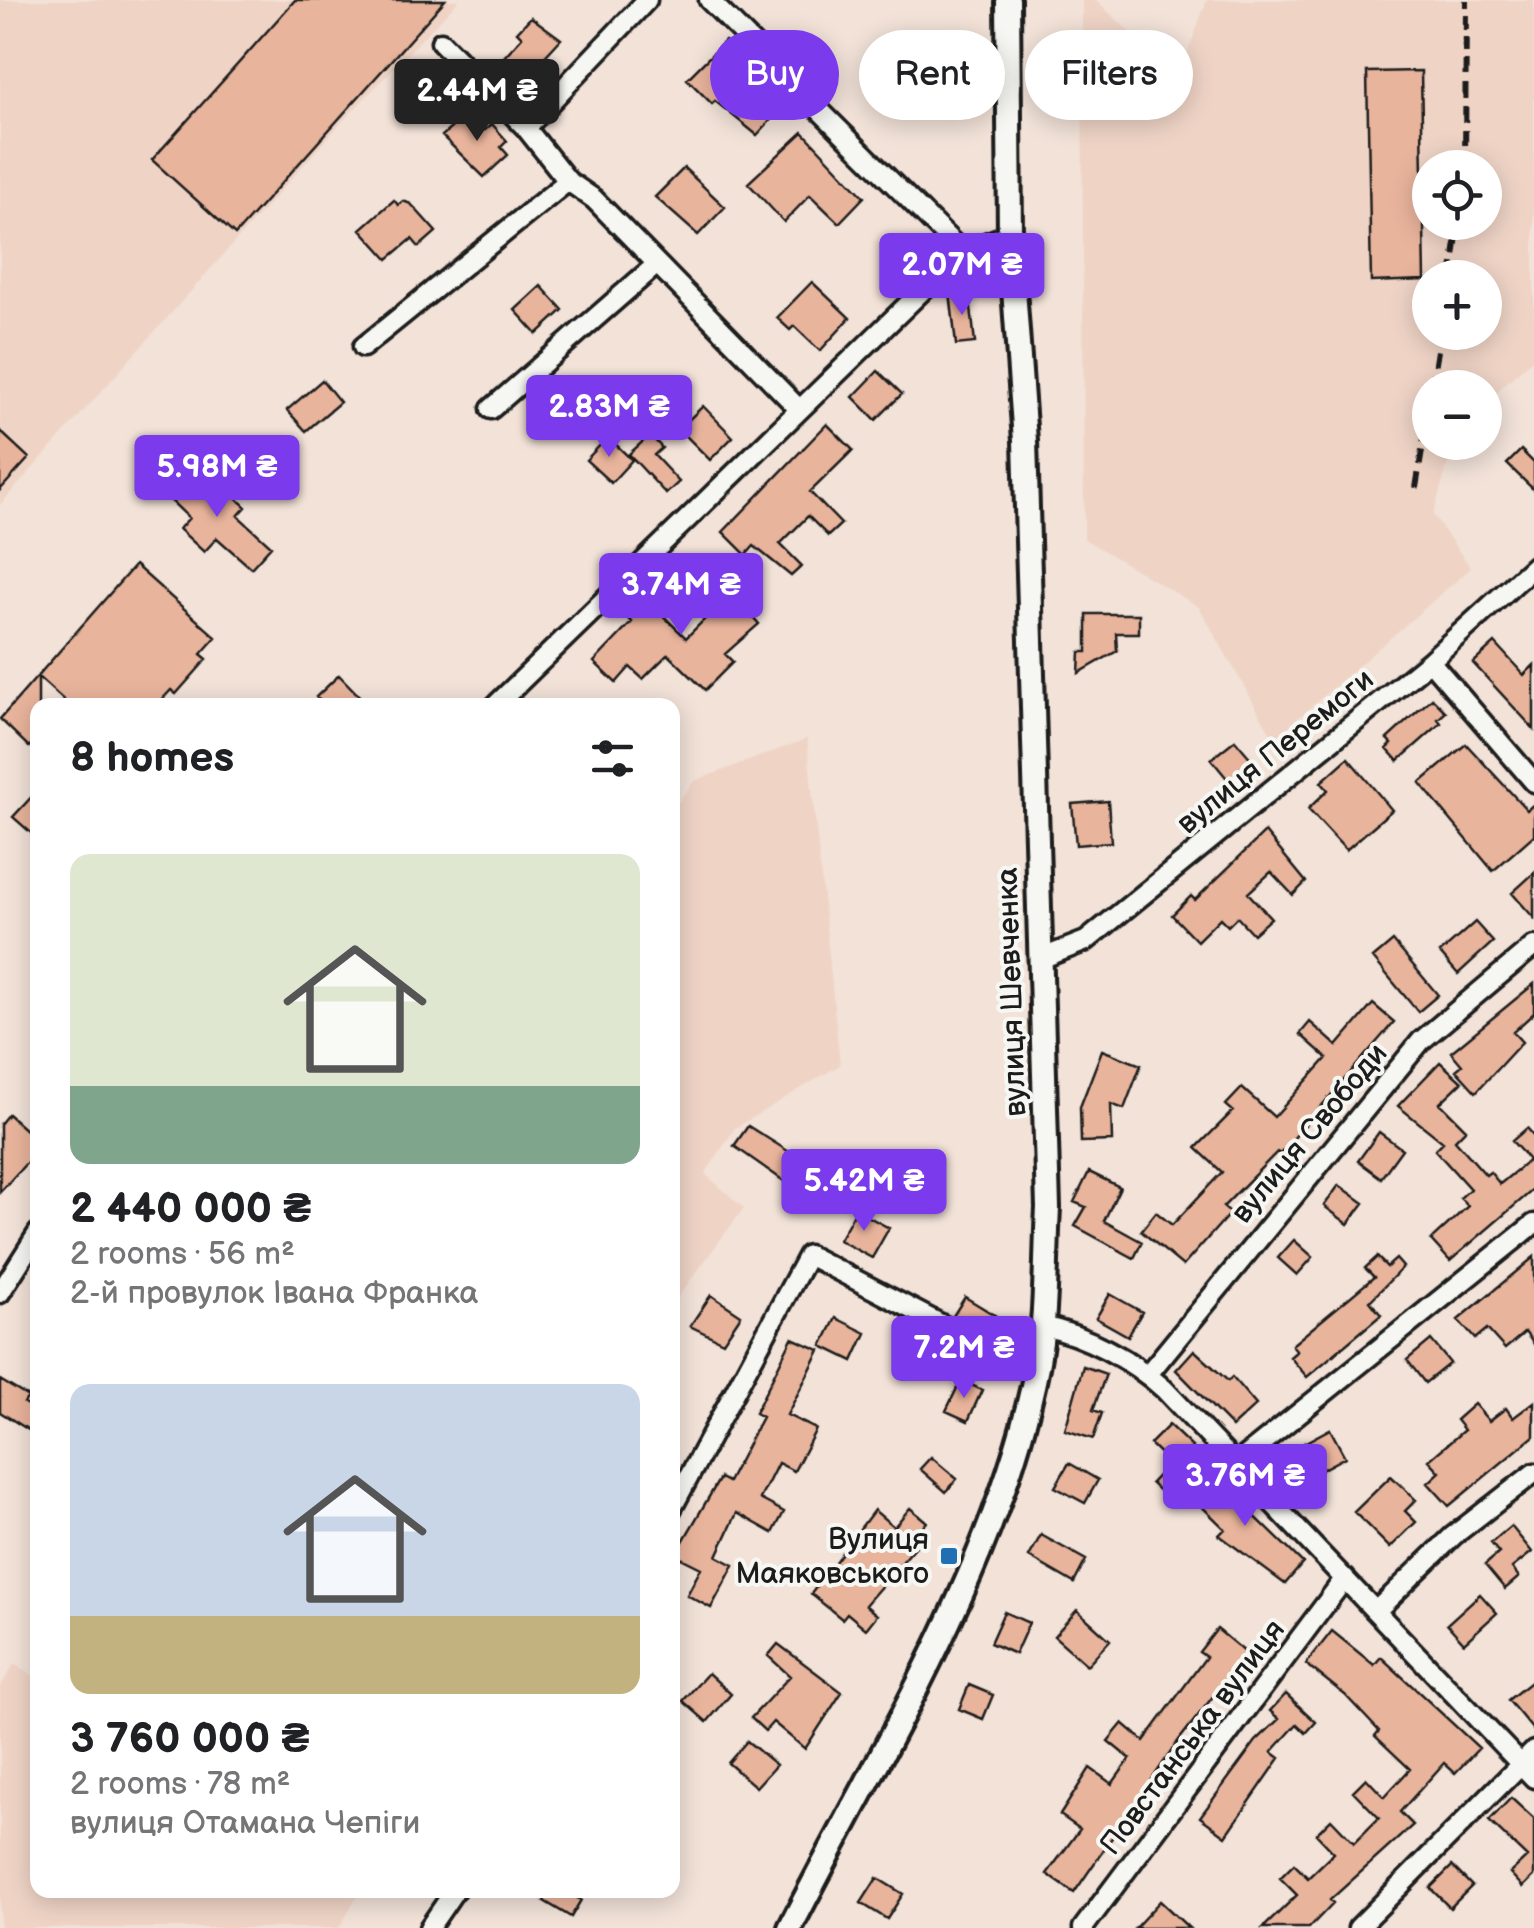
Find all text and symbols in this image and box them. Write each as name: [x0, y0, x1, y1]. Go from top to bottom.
chip: Buy: [710, 30, 839, 120]
chip: Rent: [859, 30, 1005, 120]
chip: Filters: [1025, 30, 1193, 120]
pin: 2.44M ₴: [385, 59, 569, 144]
text: 2.44M ₴: [416, 72, 538, 111]
map controls: [1412, 150, 1502, 460]
button: locate: [1412, 150, 1502, 240]
pin: 2.07M ₴: [870, 233, 1054, 318]
text: 2.07M ₴: [901, 246, 1023, 285]
button: +: [1412, 260, 1502, 350]
button: −: [1412, 370, 1502, 460]
pin: 2.83M ₴: [517, 375, 701, 460]
text: 2.83M ₴: [548, 388, 670, 427]
pin: 5.98M ₴: [125, 435, 309, 520]
text: 5.98M ₴: [156, 448, 278, 487]
pin: 3.74M ₴: [589, 553, 773, 638]
text: 3.74M ₴: [621, 566, 741, 605]
street label: вулиця Перемоги: [1170, 662, 1381, 842]
icon: filters: [585, 731, 640, 786]
text: 8 homes: [70, 733, 234, 784]
street label: вулиця Шевченка: [990, 866, 1034, 1117]
icon: home: [265, 919, 445, 1099]
street label: вулиця Свободи: [1224, 1036, 1395, 1231]
pin: 5.42M ₴: [772, 1149, 956, 1234]
text: 5.42M ₴: [803, 1162, 925, 1201]
text: 2 440 000 ₴: [70, 1184, 311, 1235]
text: 2 rooms · 56 m²: [70, 1235, 295, 1274]
text: 2-й провулок Івана Франка: [70, 1274, 478, 1313]
pin: 7.2M ₴: [883, 1316, 1045, 1401]
text: 7.2M ₴: [913, 1329, 1015, 1368]
pin: 3.76M ₴: [1153, 1444, 1337, 1529]
icon: home: [265, 1449, 445, 1629]
text: 3.76M ₴: [1185, 1457, 1305, 1496]
place label: Вулиця Маяковського: [735, 1522, 929, 1592]
marker: Вулиця Маяковського: [938, 1545, 960, 1567]
street label: Повстанська вулиця: [1093, 1613, 1293, 1862]
text: 3 760 000 ₴: [70, 1714, 310, 1765]
text: 2 rooms · 78 m²: [70, 1765, 290, 1804]
text: вулиця Отамана Чепіги: [70, 1804, 420, 1843]

